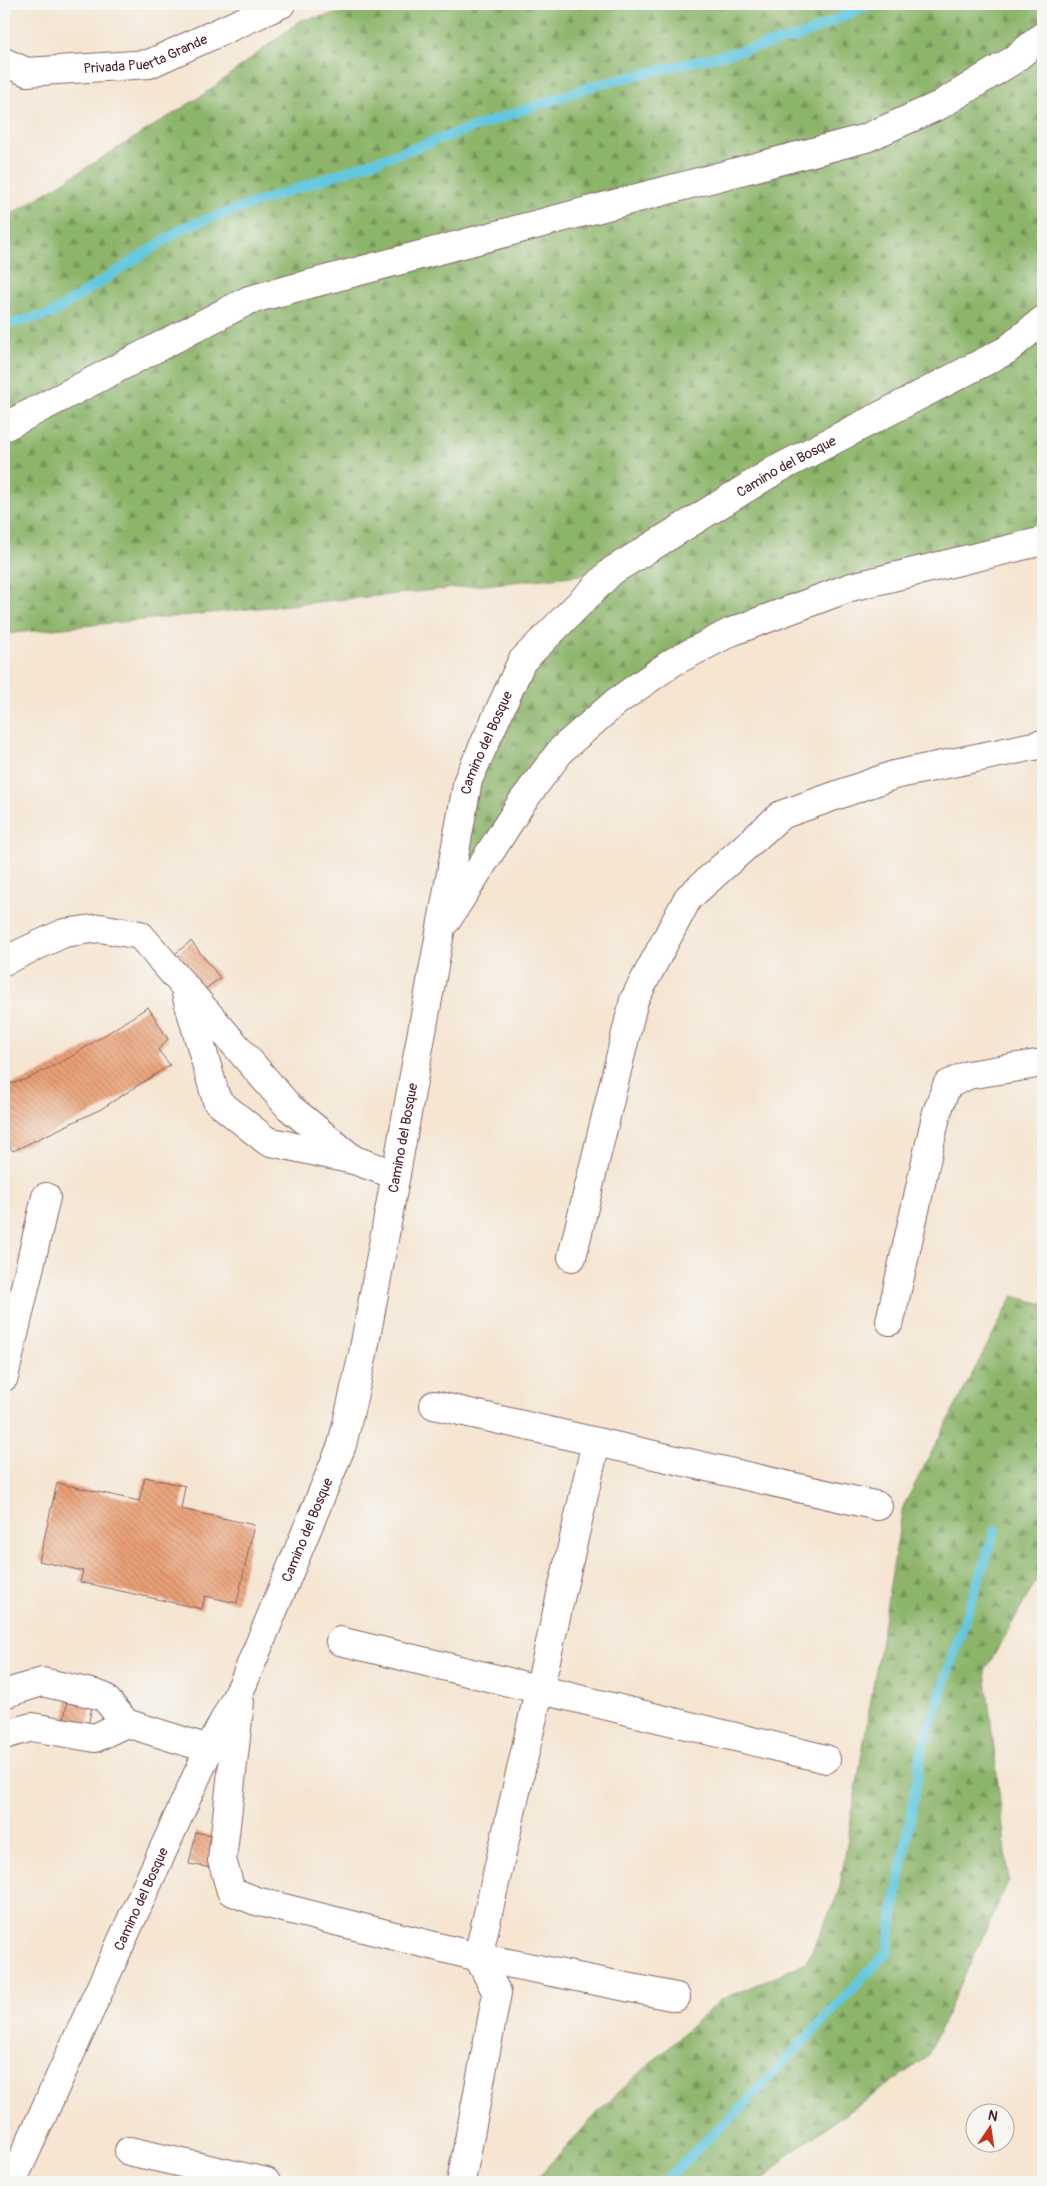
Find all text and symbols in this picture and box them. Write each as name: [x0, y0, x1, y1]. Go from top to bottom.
street label: Privada Puerta Grande: [83, 31, 210, 77]
street label: Camino del Bosque: [734, 432, 839, 501]
street label: Camino del Bosque: [458, 688, 516, 796]
street label: Camino del Bosque: [385, 1081, 421, 1194]
street label: Camino del Bosque: [278, 1475, 337, 1585]
street label: Camino del Bosque: [110, 1845, 172, 1953]
north arrow: [964, 2104, 1014, 2154]
text: N: [986, 2106, 999, 2125]

